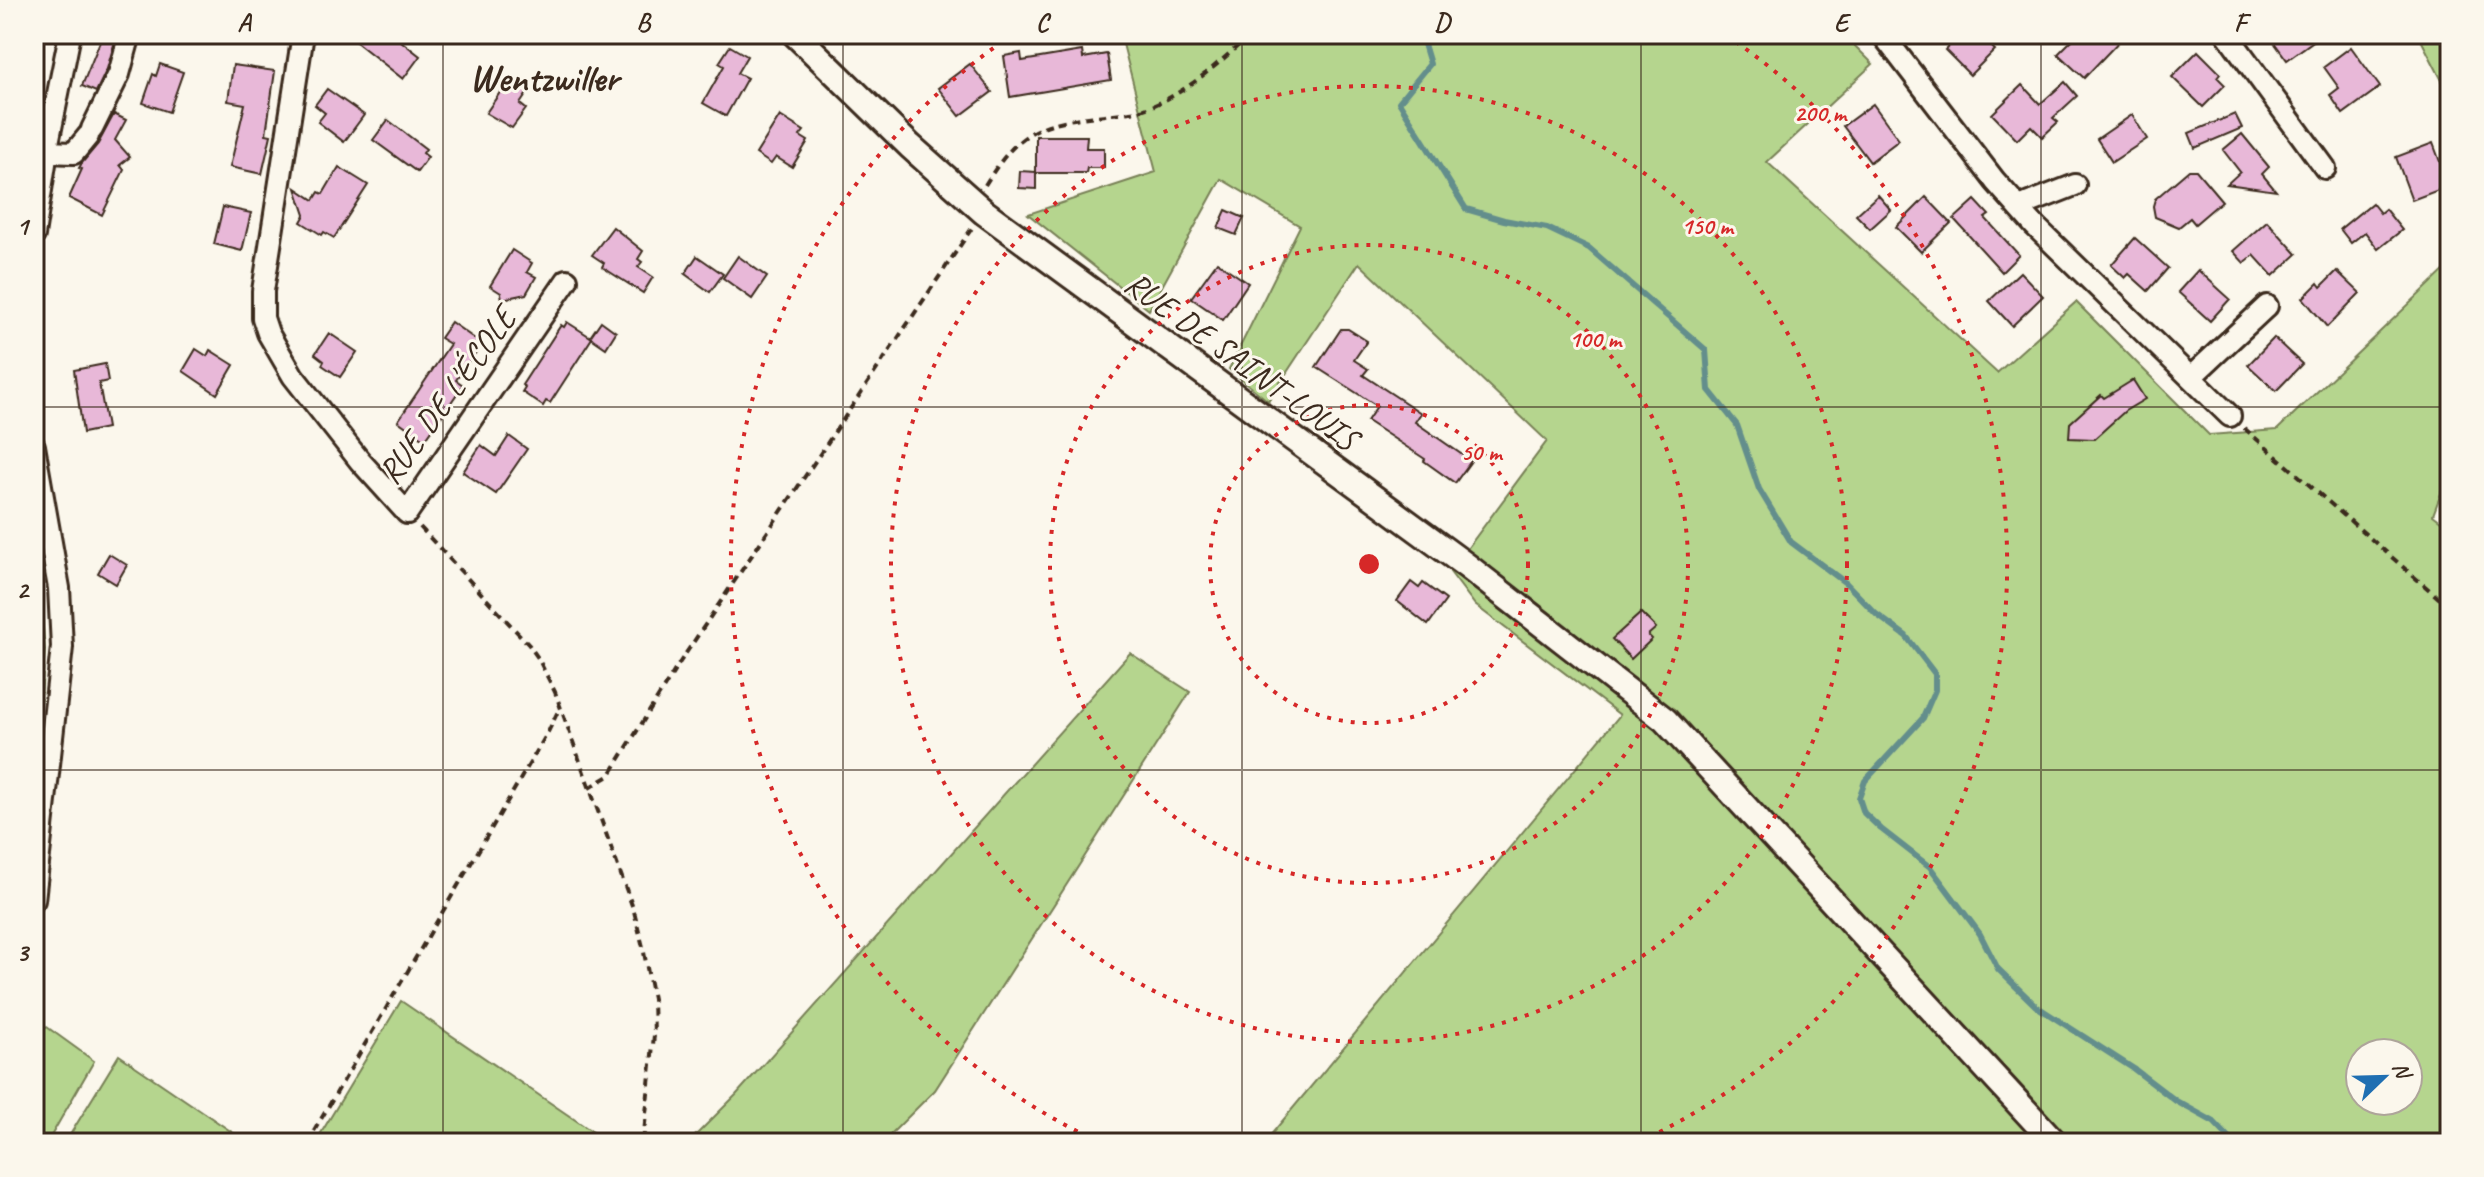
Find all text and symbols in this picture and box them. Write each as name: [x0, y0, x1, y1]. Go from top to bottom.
text: A: [237, 6, 252, 39]
text: B: [636, 6, 652, 39]
text: C: [1036, 6, 1052, 39]
text: D: [1434, 6, 1452, 39]
text: E: [1834, 6, 1852, 39]
text: F: [2234, 6, 2252, 39]
district label: Wentzwiller: [469, 55, 623, 102]
text: 200 m: [1794, 98, 1848, 128]
text: 1: [16, 210, 31, 243]
text: 150 m: [1681, 211, 1735, 241]
street label: RUE DE SAINT-LOUIS: [1117, 261, 1370, 462]
street label: RUE DE L'ÉCOLE: [368, 295, 528, 492]
text: 100 m: [1569, 324, 1623, 354]
text: 50 m: [1461, 437, 1504, 467]
centre of rings: [1355, 550, 1383, 578]
text: 2: [16, 573, 30, 606]
text: 3: [16, 936, 30, 969]
north arrow: [2344, 1037, 2424, 1117]
text: N: [2386, 1058, 2418, 1084]

